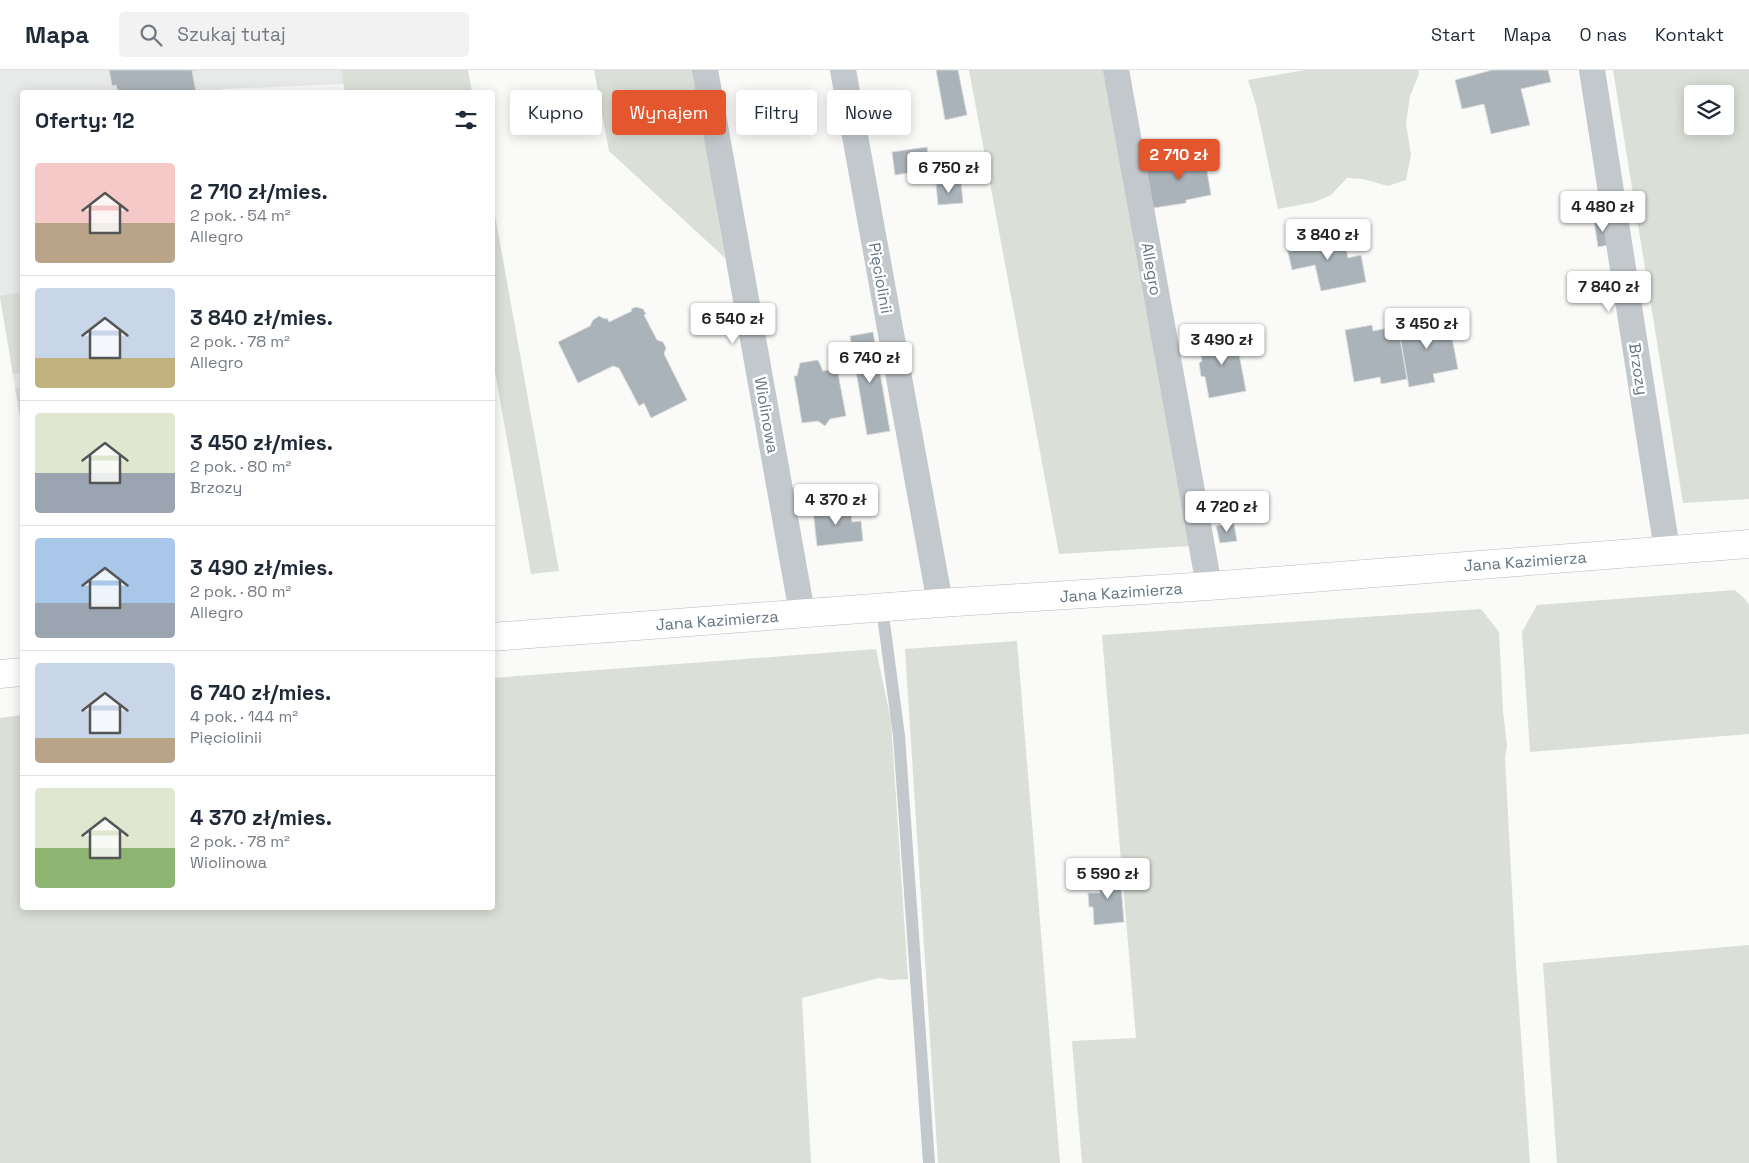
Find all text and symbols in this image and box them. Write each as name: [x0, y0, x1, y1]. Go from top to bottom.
search box: [119, 12, 469, 57]
text: Mapa: [25, 19, 89, 50]
icon: search: [137, 21, 165, 49]
text: Szukaj tutaj: [177, 22, 286, 47]
text: Start: [1431, 23, 1476, 46]
text: Mapa: [1504, 23, 1551, 46]
text: O nas: [1579, 23, 1627, 46]
text: Kontakt: [1655, 23, 1724, 46]
map controls: [1684, 85, 1734, 135]
button: layers: [1684, 85, 1734, 135]
chip: Kupno: [510, 90, 602, 135]
chip: Wynajem: [612, 90, 726, 135]
chip: Filtry: [736, 90, 817, 135]
chip: Nowe: [827, 90, 911, 135]
icon: filters: [452, 106, 480, 134]
text: Oferty: 12: [35, 107, 135, 134]
pin: 2 710 zł: [1127, 138, 1231, 181]
text: 2 710 zł: [1150, 144, 1208, 165]
pin: 6 750 zł: [897, 152, 1001, 194]
text: 6 750 zł: [918, 157, 980, 178]
text: 2 710 zł/mies.: [190, 178, 328, 205]
icon: home: [75, 183, 135, 243]
pin: 4 480 zł: [1551, 190, 1655, 233]
text: 4 480 zł: [1571, 196, 1635, 217]
text: 2 pok. · 54 m²: [190, 205, 291, 226]
pin: 3 840 zł: [1276, 218, 1380, 261]
text: 3 840 zł: [1297, 224, 1359, 245]
text: Allegro: [190, 226, 243, 247]
street label: Pięciolinii: [864, 241, 897, 315]
street label: Allegro: [1137, 241, 1166, 297]
pin: 7 840 zł: [1557, 270, 1661, 313]
text: 7 840 zł: [1578, 276, 1640, 297]
pin: 6 540 zł: [681, 302, 785, 345]
text: 3 840 zł/mies.: [190, 304, 333, 331]
icon: home: [75, 308, 135, 368]
text: 6 540 zł: [702, 308, 764, 329]
pin: 3 450 zł: [1375, 308, 1479, 350]
text: 3 450 zł: [1396, 313, 1458, 334]
pin: 3 490 zł: [1170, 324, 1274, 366]
text: 3 490 zł: [1190, 329, 1254, 350]
text: 2 pok. · 78 m²: [190, 331, 290, 352]
pin: 6 740 zł: [818, 342, 922, 384]
street label: Brzozy: [1624, 342, 1653, 397]
text: 6 740 zł: [839, 347, 901, 368]
text: Allegro: [190, 352, 243, 373]
street label: Wiolinowa: [749, 375, 784, 455]
text: 3 450 zł/mies.: [190, 429, 333, 456]
icon: home: [75, 433, 135, 493]
text: 2 pok. · 80 m²: [190, 456, 291, 477]
text: Brzozy: [190, 477, 242, 498]
pin: 4 370 zł: [784, 484, 888, 526]
text: 4 370 zł: [805, 489, 867, 510]
pin: 4 720 zł: [1175, 490, 1279, 533]
text: 4 720 zł: [1196, 496, 1258, 517]
street label: Jana Kazimierza: [1463, 547, 1587, 576]
text: 3 490 zł/mies.: [190, 554, 333, 581]
icon: home: [75, 558, 135, 618]
street label: Jana Kazimierza: [1059, 578, 1183, 607]
text: 2 pok. · 80 m²: [190, 581, 291, 602]
text: Allegro: [190, 602, 243, 623]
street label: Jana Kazimierza: [655, 606, 779, 635]
text: 6 740 zł/mies.: [190, 679, 331, 706]
icon: home: [75, 683, 135, 743]
text: 4 pok. · 144 m²: [190, 706, 298, 727]
text: Pięciolinii: [190, 727, 262, 748]
text: 4 370 zł/mies.: [190, 804, 332, 831]
icon: home: [75, 808, 135, 868]
text: 2 pok. · 78 m²: [190, 831, 290, 852]
text: Wiolinowa: [190, 852, 267, 873]
pin: 5 590 zł: [1056, 858, 1160, 900]
text: 5 590 zł: [1077, 863, 1139, 884]

